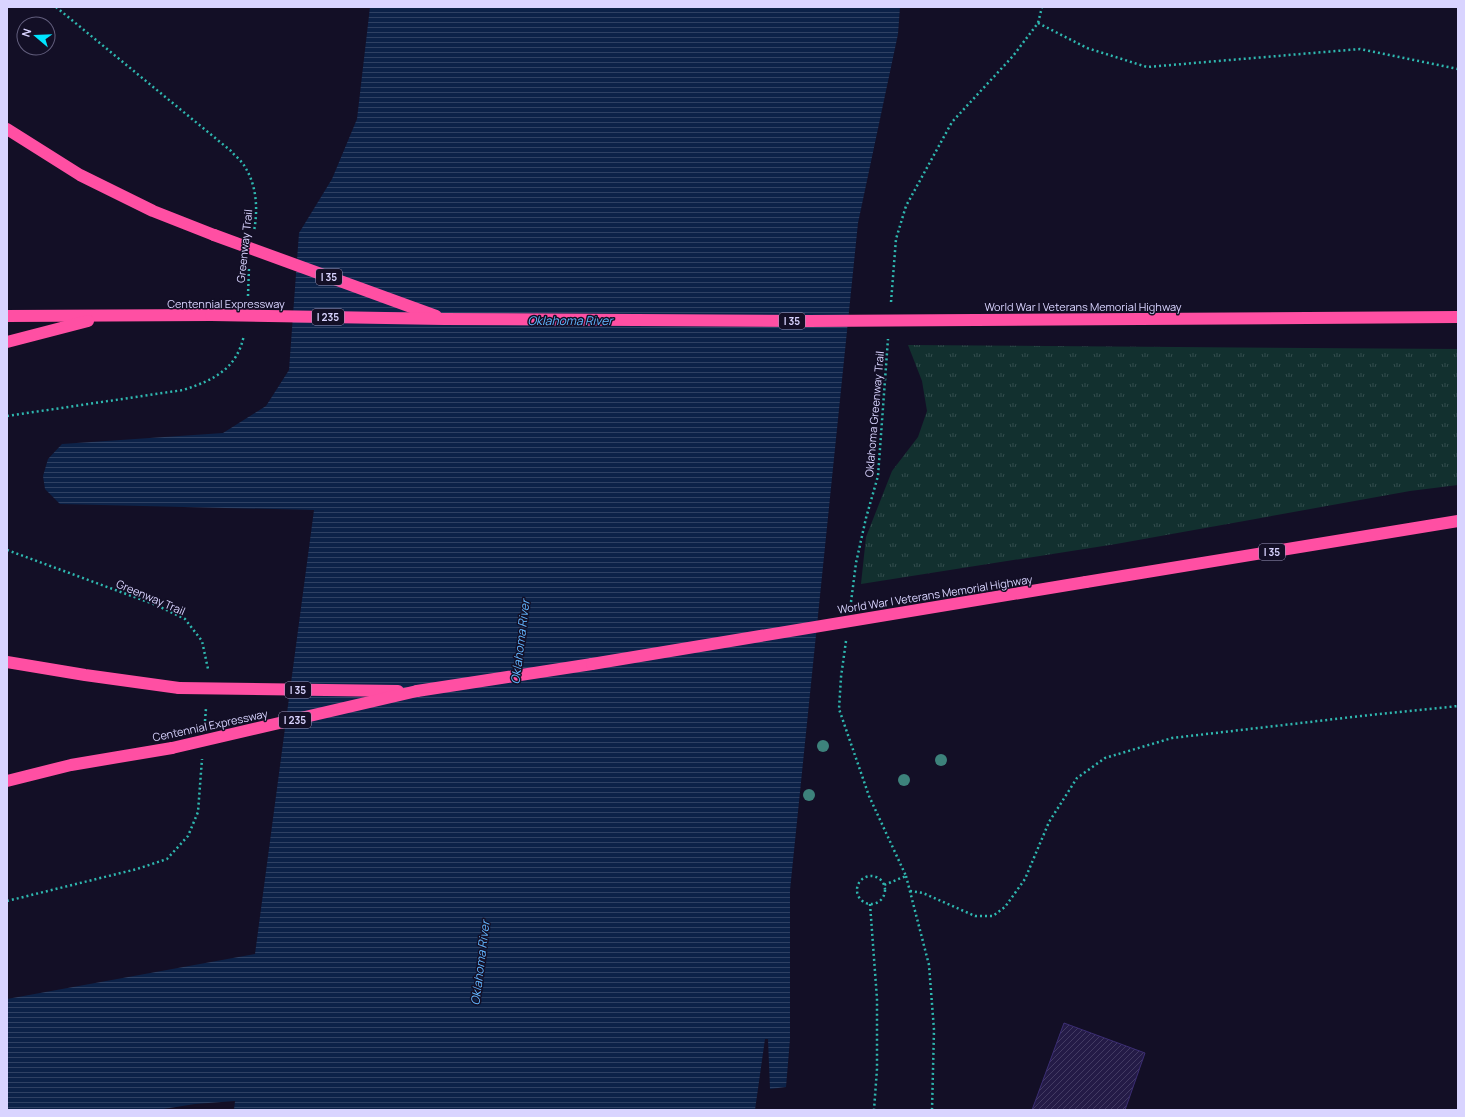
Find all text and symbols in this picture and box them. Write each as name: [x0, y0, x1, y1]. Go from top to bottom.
north arrow: [16, 16, 56, 56]
text: N: [18, 26, 34, 39]
street label: Greenway Trail: [233, 209, 255, 283]
road number: I 35: [316, 269, 342, 285]
street label: Centennial Expressway: [167, 296, 285, 311]
street label: World War I Veterans Memorial Highway: [984, 299, 1182, 314]
road number: I 235: [312, 309, 344, 325]
water label: Oklahoma River: [527, 312, 614, 329]
road number: I 35: [779, 313, 805, 329]
street label: Oklahoma Greenway Trail: [861, 350, 887, 478]
road number: I 35: [1259, 544, 1285, 560]
street label: World War I Veterans Memorial Highway: [836, 571, 1034, 617]
street label: Greenway Trail: [114, 576, 188, 618]
water label: Oklahoma River: [506, 597, 534, 685]
road number: I 35: [285, 682, 311, 698]
street label: Centennial Expressway: [151, 705, 269, 745]
road number: I 235: [279, 712, 311, 728]
water label: Oklahoma River: [466, 918, 494, 1006]

